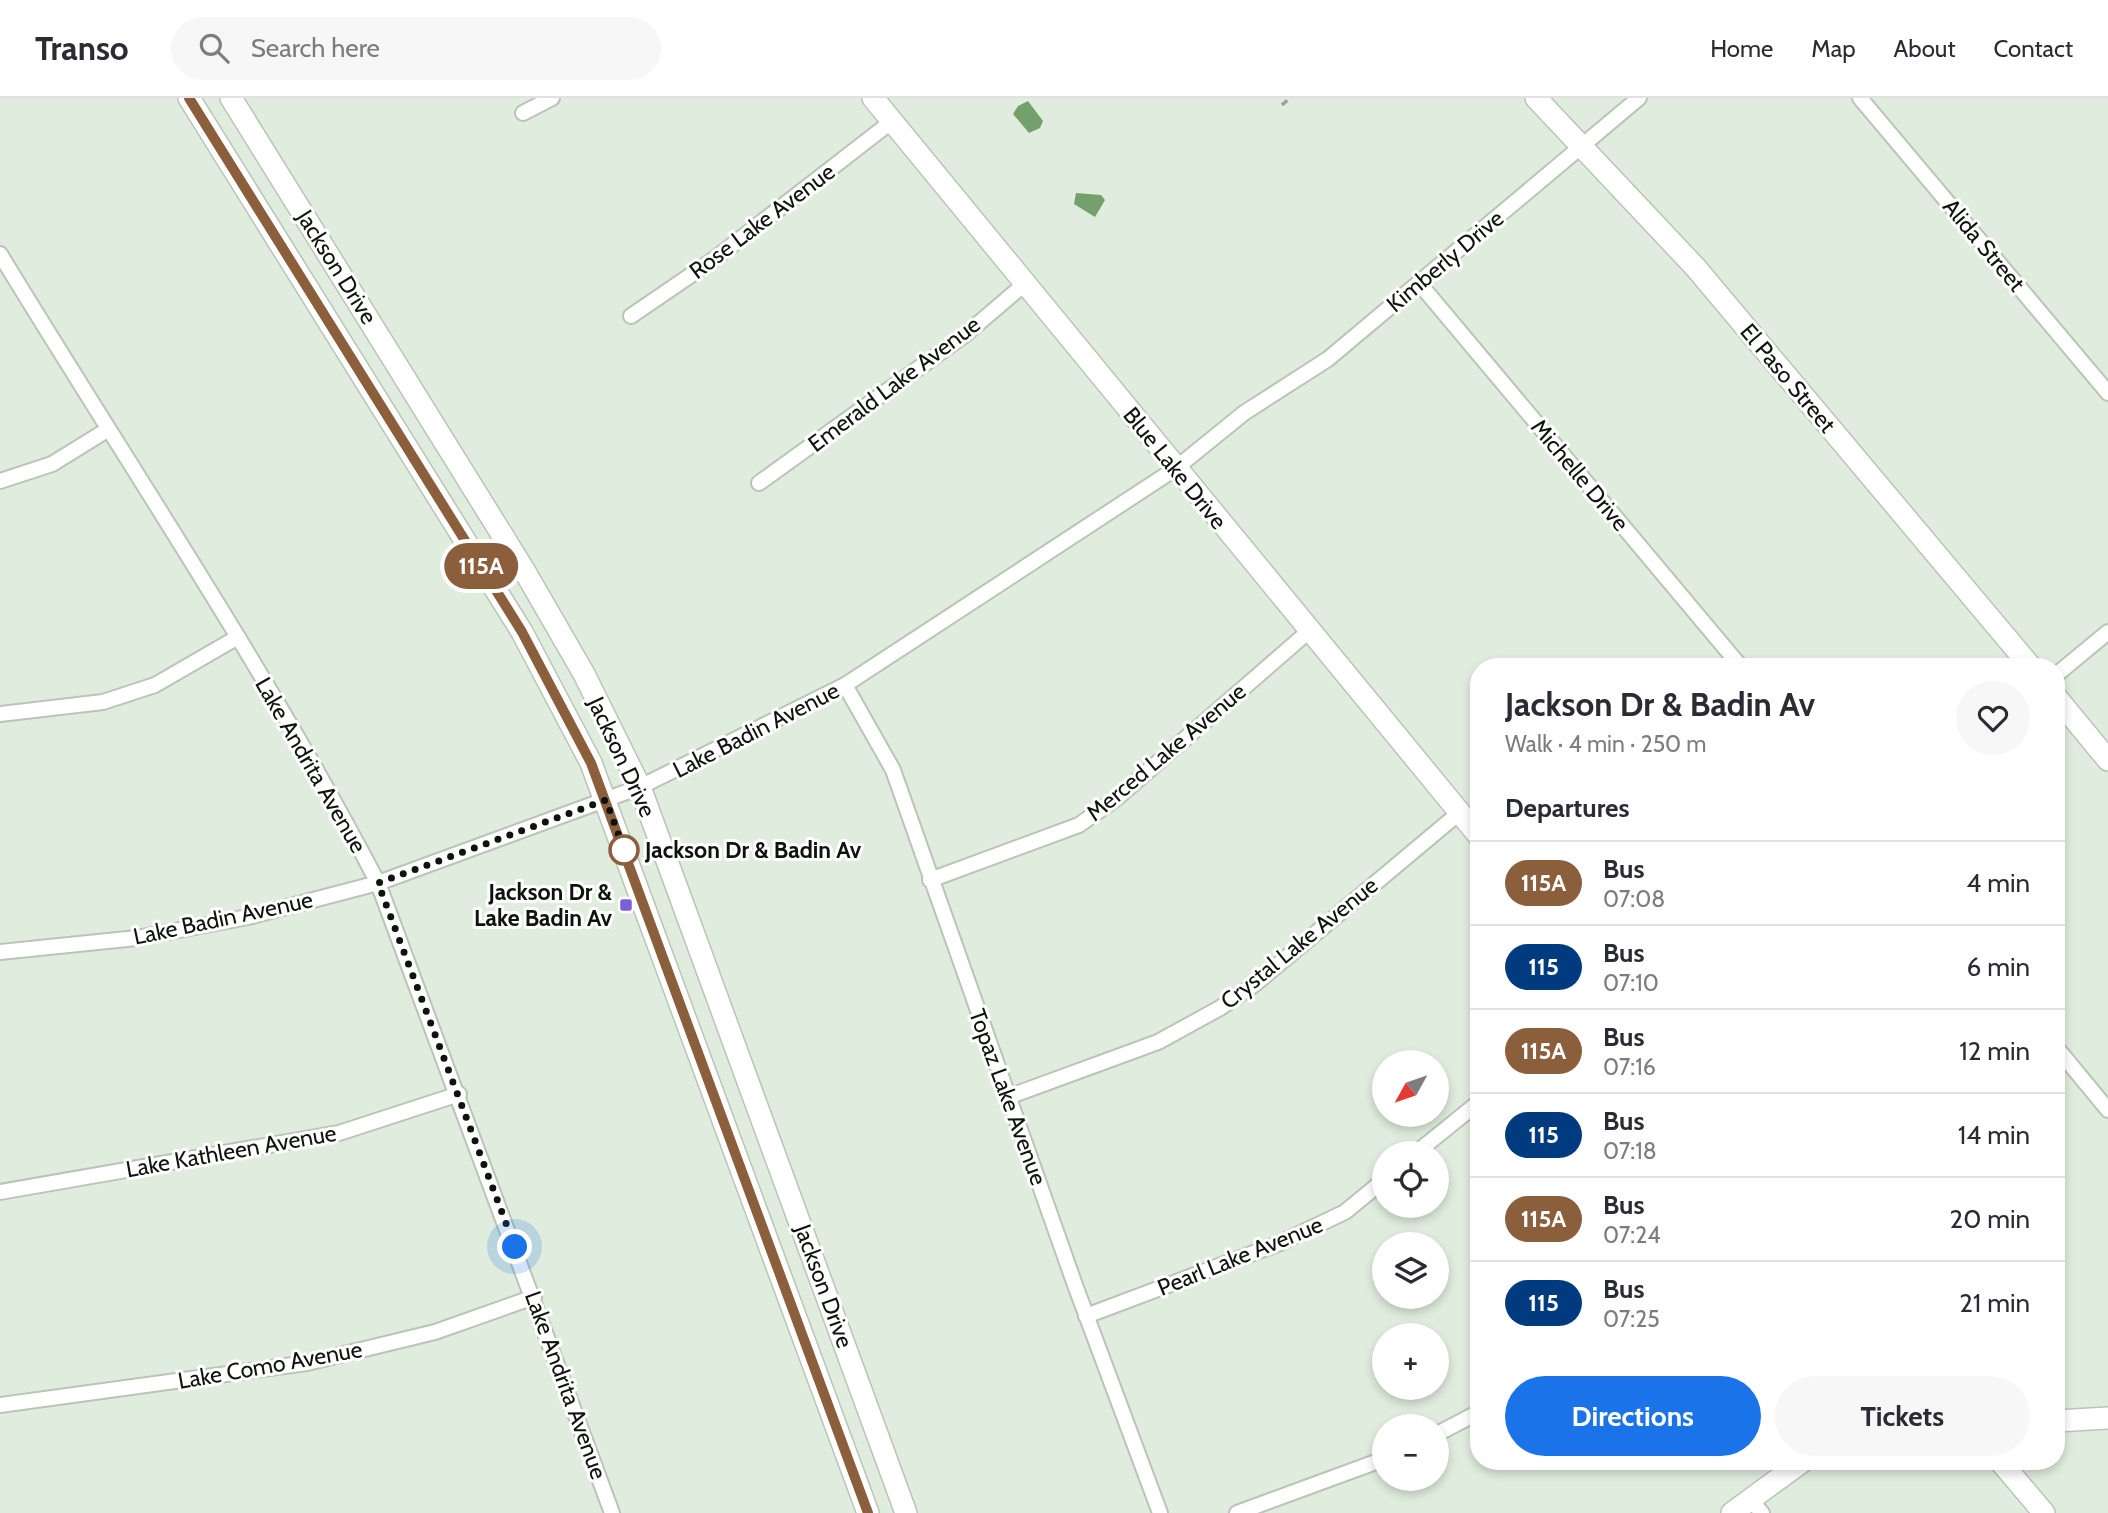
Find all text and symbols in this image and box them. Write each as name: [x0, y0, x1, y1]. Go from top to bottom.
search box: [171, 17, 661, 80]
text: Transo: [35, 28, 129, 68]
icon: search: [195, 29, 233, 67]
text: Search here: [251, 32, 380, 64]
text: Home: [1710, 34, 1773, 63]
text: Map: [1811, 34, 1856, 63]
text: About: [1894, 34, 1956, 63]
text: Contact: [1994, 34, 2073, 63]
street label: Rose Lake Avenue: [684, 157, 840, 285]
street label: Alida Street: [1937, 193, 2031, 297]
street label: Jackson Drive: [290, 204, 383, 329]
street label: Kimberly Drive: [1381, 204, 1509, 318]
street label: Emerald Lake Avenue: [802, 310, 986, 458]
street label: El Paso Street: [1734, 318, 1842, 438]
street label: Blue Lake Drive: [1117, 401, 1233, 535]
street label: Michelle Drive: [1525, 413, 1635, 537]
line badge: 115A: [432, 543, 530, 589]
text: 115A: [458, 551, 504, 580]
street label: Lake Andrita Avenue: [249, 672, 373, 858]
street label: Lake Badin Avenue: [668, 676, 844, 784]
street label: Merced Lake Avenue: [1081, 677, 1252, 827]
button: heart: [1956, 681, 2030, 755]
text: Jackson Dr & Badin Av: [1505, 684, 1815, 724]
street label: Jackson Drive: [582, 692, 662, 822]
text: Walk · 4 min · 250 m: [1505, 730, 1707, 758]
text: Departures: [1505, 792, 1629, 824]
marker: Jackson Dr & Badin Av: [609, 835, 639, 865]
place label: Jackson Dr & Badin Av: [644, 836, 862, 864]
text: Bus: [1603, 853, 1644, 885]
text: 4 min: [1966, 867, 2030, 899]
text: 115A: [1521, 868, 1566, 897]
street label: Crystal Lake Avenue: [1215, 871, 1383, 1015]
place label: Jackson Dr & Lake Badin Av: [474, 878, 613, 932]
street label: Lake Badin Avenue: [131, 885, 315, 951]
text: 07:08: [1603, 885, 1665, 913]
marker: Jackson Dr & Lake Badin Av: [618, 897, 634, 913]
text: Bus: [1603, 937, 1644, 969]
text: 6 min: [1967, 951, 2030, 983]
text: 115: [1528, 952, 1559, 981]
text: 07:10: [1603, 969, 1659, 997]
street label: Topaz Lake Avenue: [963, 1005, 1053, 1189]
text: Bus: [1603, 1021, 1644, 1053]
text: 12 min: [1959, 1035, 2030, 1067]
text: 115A: [1521, 1036, 1566, 1065]
north arrow: [1372, 1050, 1449, 1127]
map controls: [1372, 1050, 1449, 1491]
text: 07:16: [1603, 1053, 1656, 1081]
text: Bus: [1603, 1105, 1644, 1137]
street label: Lake Kathleen Avenue: [124, 1119, 339, 1183]
text: 14 min: [1958, 1119, 2030, 1151]
text: 115: [1528, 1120, 1559, 1149]
text: 07:18: [1603, 1137, 1657, 1165]
button: locate: [1372, 1141, 1449, 1218]
text: Bus: [1603, 1189, 1644, 1221]
text: 20 min: [1950, 1203, 2030, 1235]
text: 115A: [1521, 1204, 1566, 1233]
street label: Pearl Lake Avenue: [1153, 1210, 1327, 1302]
street label: Jackson Drive: [788, 1220, 859, 1352]
text: 07:24: [1603, 1221, 1661, 1249]
your location: [497, 1229, 532, 1264]
button: layers: [1372, 1232, 1449, 1309]
text: Bus: [1603, 1273, 1644, 1305]
street label: Lake Andrita Avenue: [519, 1287, 613, 1483]
text: 21 min: [1959, 1287, 2030, 1319]
text: 115: [1528, 1288, 1559, 1317]
text: 07:25: [1603, 1305, 1660, 1333]
button: +: [1372, 1323, 1449, 1400]
street label: Lake Como Avenue: [176, 1335, 365, 1395]
button: Directions: [1505, 1376, 1761, 1456]
button: Tickets: [1775, 1376, 2030, 1456]
button: −: [1372, 1414, 1449, 1491]

